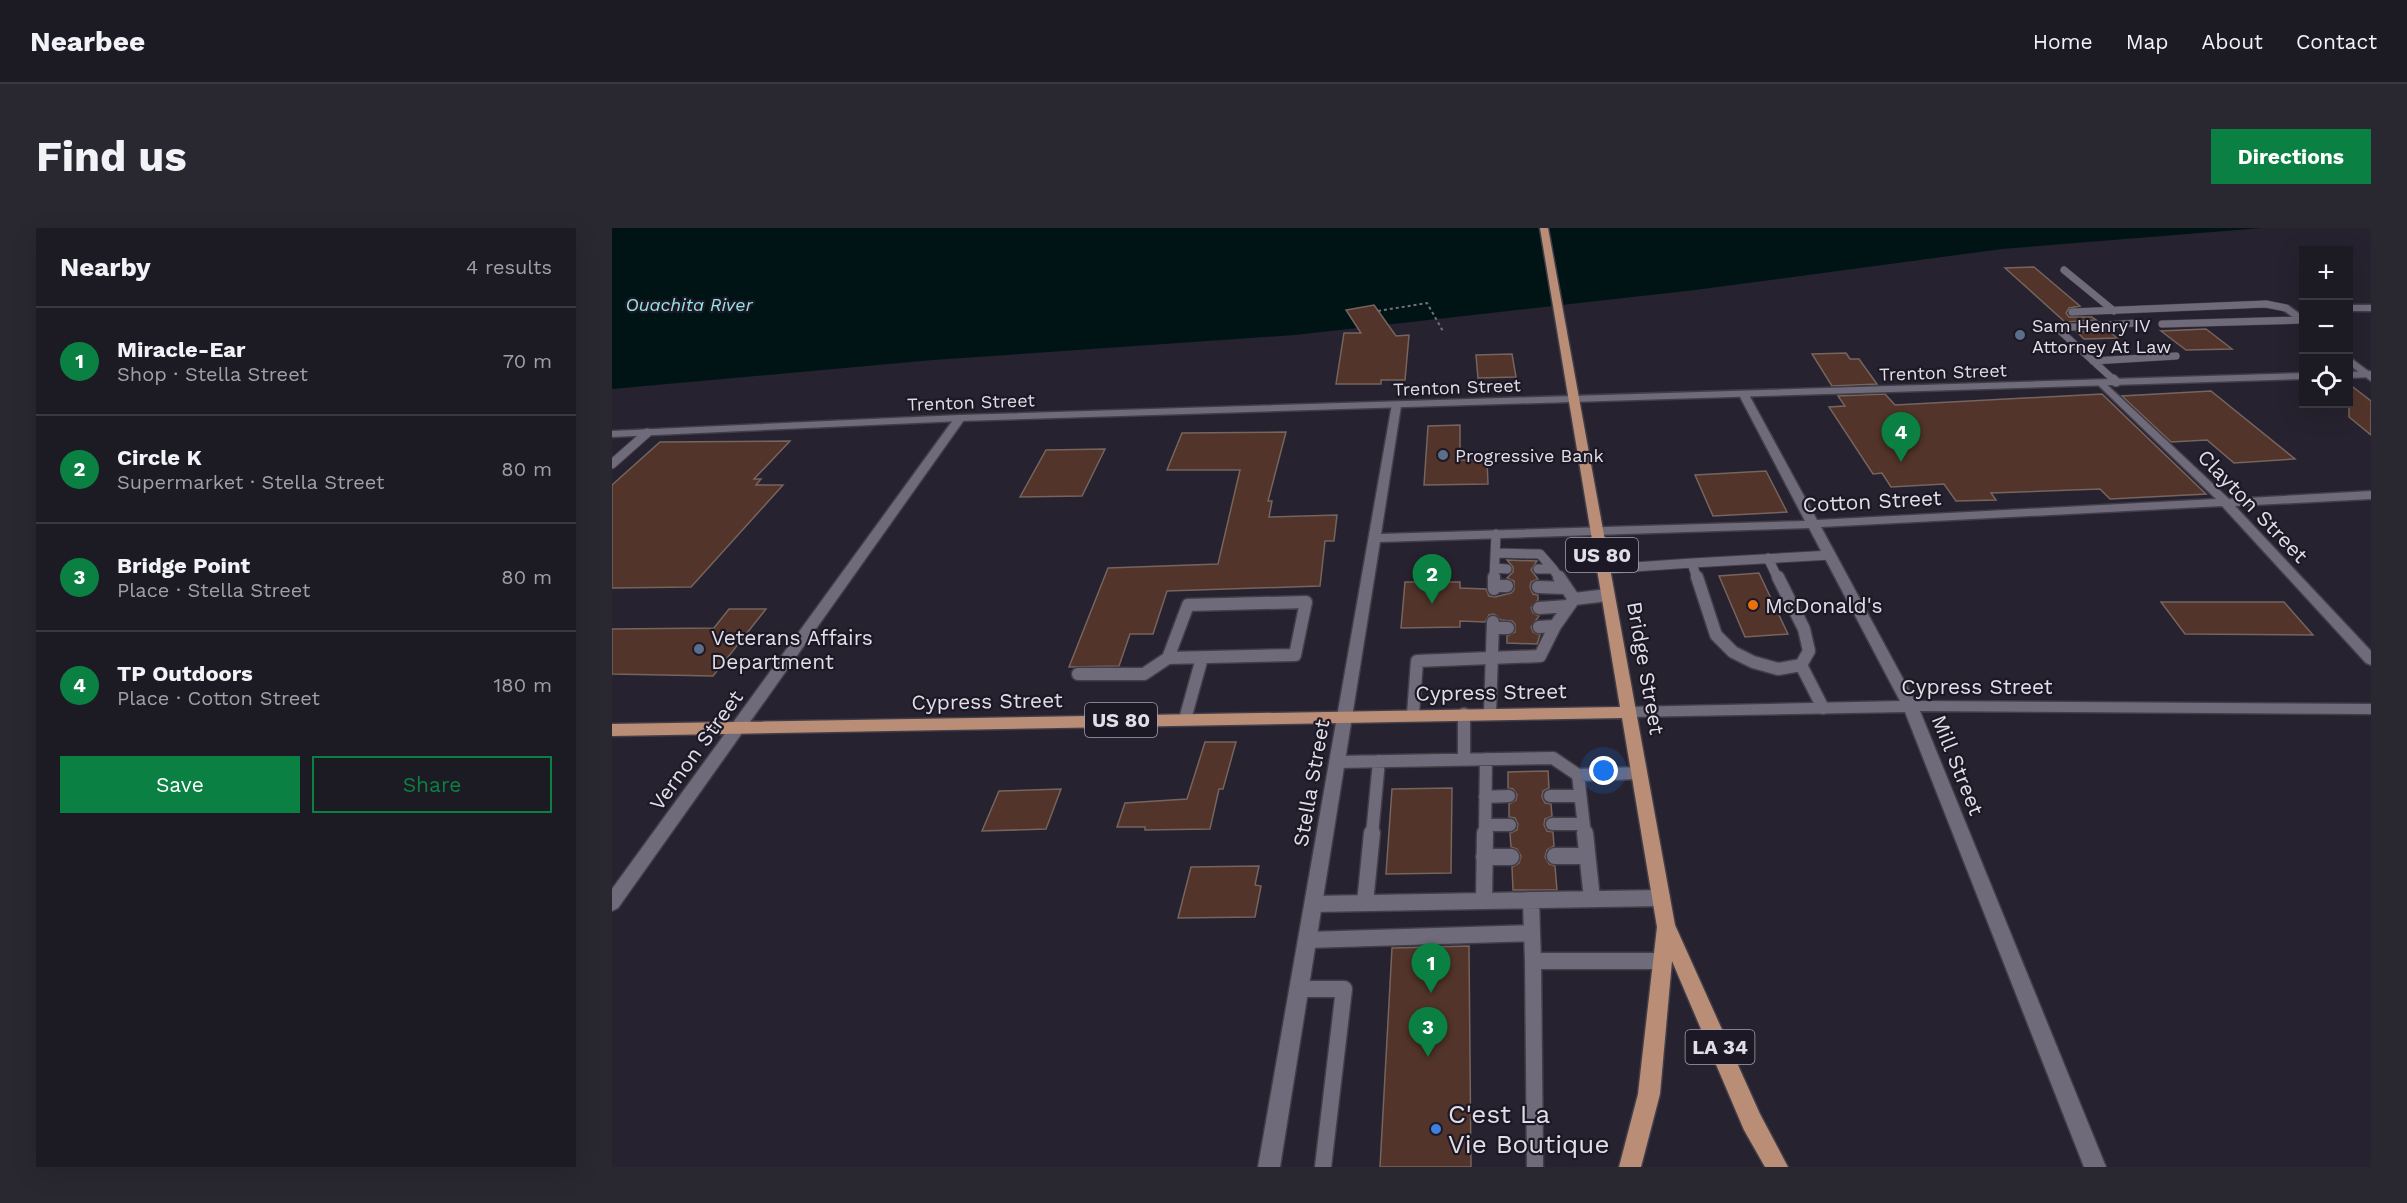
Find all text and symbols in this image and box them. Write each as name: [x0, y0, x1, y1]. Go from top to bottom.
text: Nearbee: [30, 25, 145, 58]
text: Home: [2033, 29, 2093, 54]
text: Map: [2126, 29, 2169, 54]
text: About: [2202, 29, 2263, 54]
text: Contact: [2296, 29, 2377, 54]
button: Directions: [2211, 129, 2371, 184]
text: Find us: [36, 132, 187, 181]
map controls: [2299, 246, 2353, 408]
button: +: [2299, 246, 2353, 300]
text: Nearby: [60, 252, 151, 282]
text: 4 results: [466, 255, 552, 279]
water label: Ouachita River: [625, 294, 754, 315]
button: −: [2299, 300, 2353, 354]
place label: Sam Henry IV Attorney At Law: [2032, 315, 2171, 357]
marker: Sam Henry IV Attorney At Law: [2013, 328, 2027, 342]
text: Miracle-Ear: [117, 337, 246, 362]
text: 1: [75, 349, 84, 373]
text: 70 m: [503, 349, 552, 373]
button: locate: [2299, 354, 2353, 408]
street label: Trenton Street: [1879, 359, 2008, 385]
text: Shop · Stella Street: [117, 362, 308, 386]
street label: Trenton Street: [1393, 374, 1522, 400]
street label: Trenton Street: [907, 389, 1036, 415]
pin: 4: [1882, 412, 1920, 462]
street label: Clayton Street: [2193, 444, 2313, 568]
text: Circle K: [117, 445, 202, 470]
place label: Progressive Bank: [1455, 445, 1604, 466]
marker: Progressive Bank: [1436, 448, 1450, 462]
text: 2: [74, 457, 85, 481]
text: 80 m: [501, 457, 552, 481]
text: Supermarket · Stella Street: [117, 470, 384, 494]
street label: Cotton Street: [1802, 485, 1942, 517]
road number: US 80: [1566, 538, 1638, 572]
text: Bridge Point: [117, 553, 250, 578]
pin: 2: [1412, 554, 1452, 604]
text: 3: [74, 565, 85, 589]
text: 80 m: [501, 565, 552, 589]
text: Place · Stella Street: [117, 578, 310, 602]
place label: McDonald's: [1765, 593, 1882, 618]
marker: McDonald's: [1746, 598, 1760, 612]
street label: Bridge Street: [1622, 600, 1670, 737]
place label: Veterans Affairs Department: [711, 625, 873, 674]
marker: Veterans Affairs Department: [692, 642, 706, 656]
text: TP Outdoors: [117, 661, 253, 686]
text: 4: [73, 673, 86, 697]
text: 180 m: [494, 673, 552, 697]
street label: Cypress Street: [1901, 674, 2053, 699]
street label: Cypress Street: [1415, 678, 1567, 706]
street label: Vernon Street: [644, 685, 748, 815]
text: Place · Cotton Street: [117, 686, 320, 710]
street label: Cypress Street: [911, 687, 1063, 715]
road number: US 80: [1085, 703, 1157, 737]
street label: Mill Street: [1927, 711, 1990, 819]
street label: Stella Street: [1287, 717, 1335, 849]
button: Save: [60, 756, 300, 813]
button: Share: [312, 756, 552, 813]
your location: [1589, 756, 1618, 785]
pin: 1: [1412, 944, 1450, 993]
pin: 3: [1408, 1008, 1448, 1057]
road number: LA 34: [1686, 1030, 1754, 1064]
place label: C'est La Vie Boutique: [1448, 1099, 1609, 1159]
marker: C'est La Vie Boutique: [1429, 1122, 1443, 1136]

